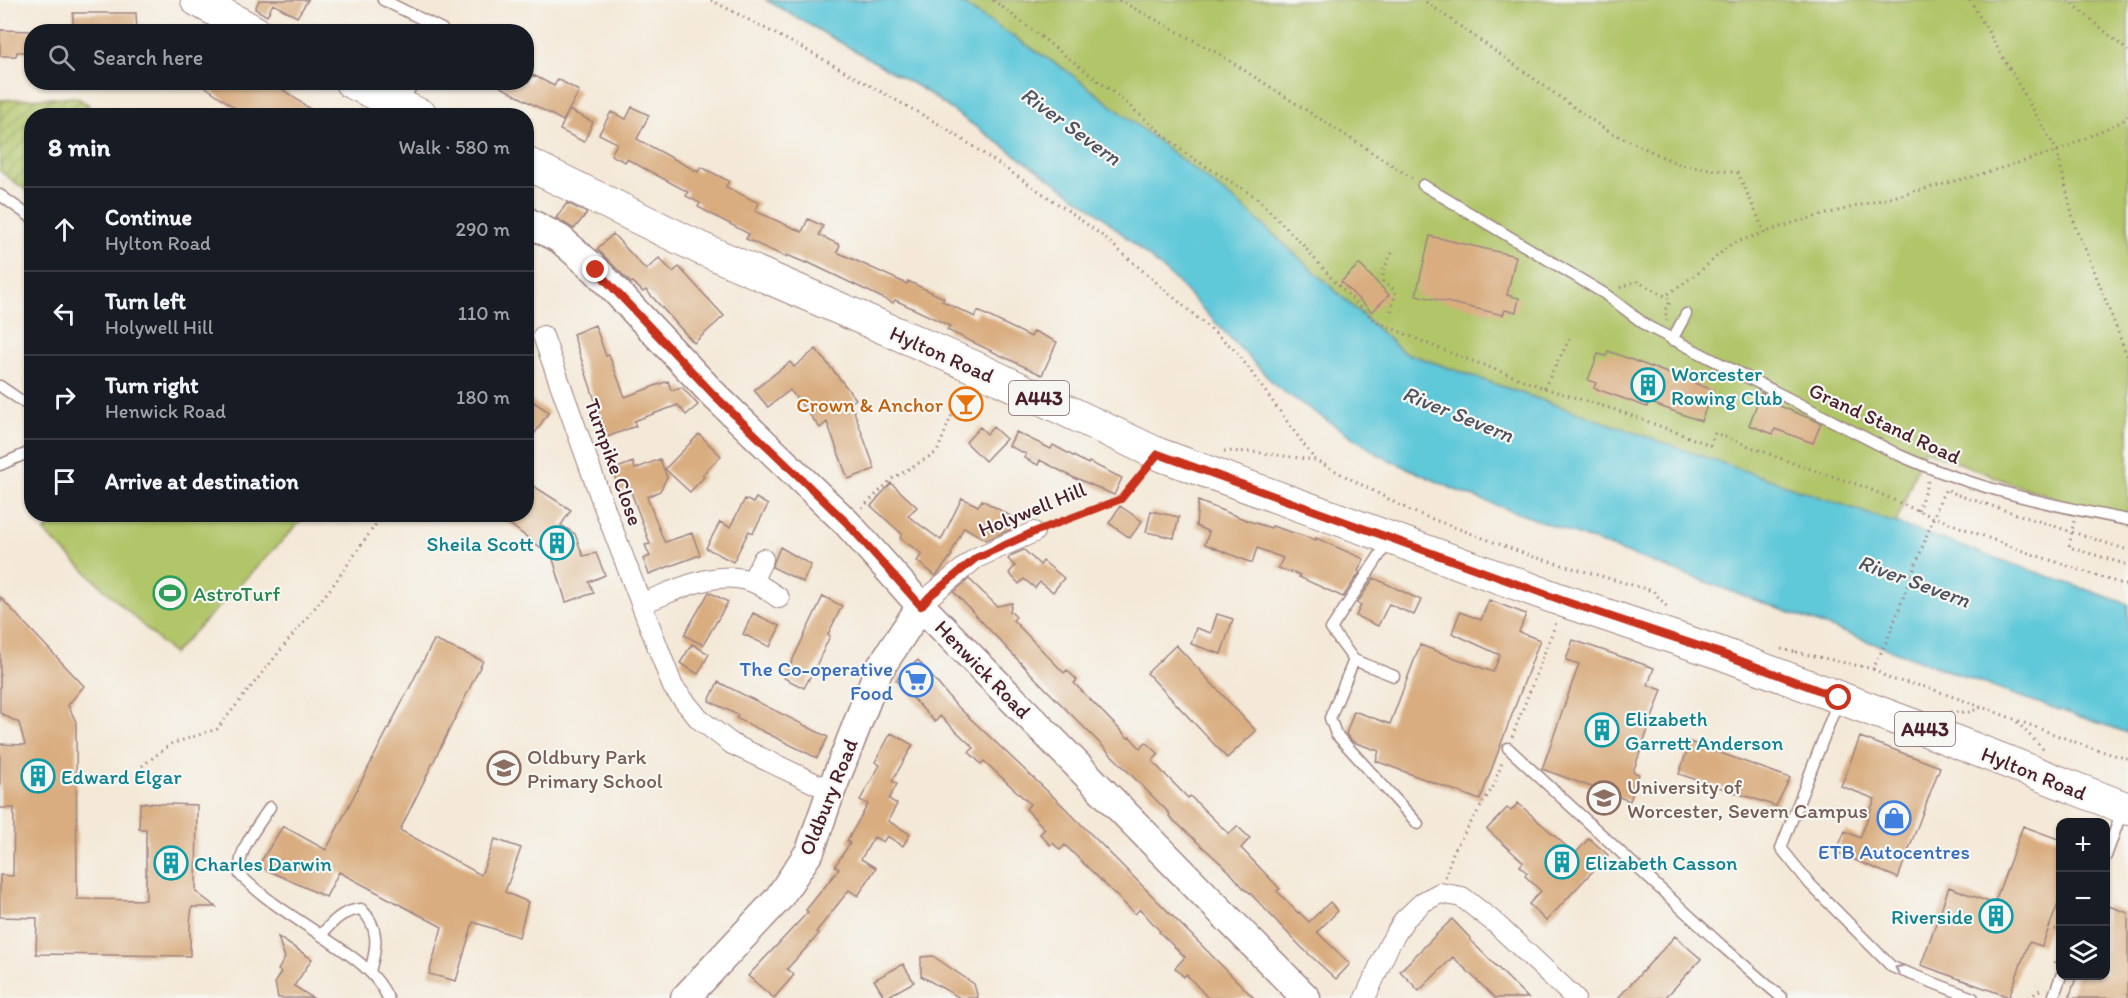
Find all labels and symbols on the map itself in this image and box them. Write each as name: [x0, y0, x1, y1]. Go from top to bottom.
water label: River Severn: [1016, 81, 1126, 171]
route end: [582, 256, 608, 282]
street label: Hylton Road: [886, 320, 998, 388]
place label: Worcester Rowing Club: [1671, 361, 1783, 410]
building icon: Worcester Rowing Club: [1630, 367, 1666, 403]
street label: Grand Stand Road: [1805, 377, 1965, 469]
water label: River Severn: [1399, 380, 1518, 449]
road number: A443: [1009, 381, 1069, 415]
bar icon: Crown & Anchor: [948, 386, 984, 422]
place label: Crown & Anchor: [796, 392, 944, 417]
street label: Turnpike Close: [579, 395, 649, 529]
street label: Holywell Hill: [975, 476, 1089, 542]
building icon: Sheila Scott: [539, 525, 575, 561]
place label: Sheila Scott: [427, 531, 534, 556]
water label: River Severn: [1854, 548, 1974, 614]
sports icon: AstroTurf: [152, 575, 188, 611]
place label: AstroTurf: [193, 581, 280, 606]
street label: Henwick Road: [930, 615, 1036, 723]
place label: The Co-operative Food: [740, 656, 893, 705]
supermarket icon: The Co-operative Food: [898, 662, 934, 698]
route start: [1825, 684, 1851, 710]
place label: Elizabeth Garrett Anderson: [1625, 706, 1784, 755]
building icon: Elizabeth Garrett Anderson: [1584, 712, 1620, 748]
road number: A443: [1895, 712, 1955, 746]
street label: Oldbury Road: [793, 734, 863, 859]
street label: Hylton Road: [1978, 741, 2090, 805]
place label: Oldbury Park Primary School: [527, 744, 663, 793]
school or university icon: Oldbury Park Primary School: [486, 750, 522, 786]
building icon: Edward Elgar: [20, 758, 56, 794]
place label: Edward Elgar: [61, 764, 182, 789]
place label: University of Worcester, Severn Campus: [1627, 774, 1868, 823]
school or university icon: University of Worcester, Severn Campus: [1586, 780, 1622, 816]
shop icon: ETB Autocentres: [1876, 800, 1912, 836]
place label: ETB Autocentres: [1818, 839, 1970, 864]
building icon: Elizabeth Casson: [1544, 844, 1580, 880]
building icon: Charles Darwin: [153, 845, 189, 881]
place label: Elizabeth Casson: [1585, 850, 1737, 875]
place label: Charles Darwin: [194, 851, 332, 876]
building icon: Riverside: [1978, 898, 2014, 934]
place label: Riverside: [1891, 904, 1973, 929]
one-way arrow: [1895, 964, 1906, 976]

